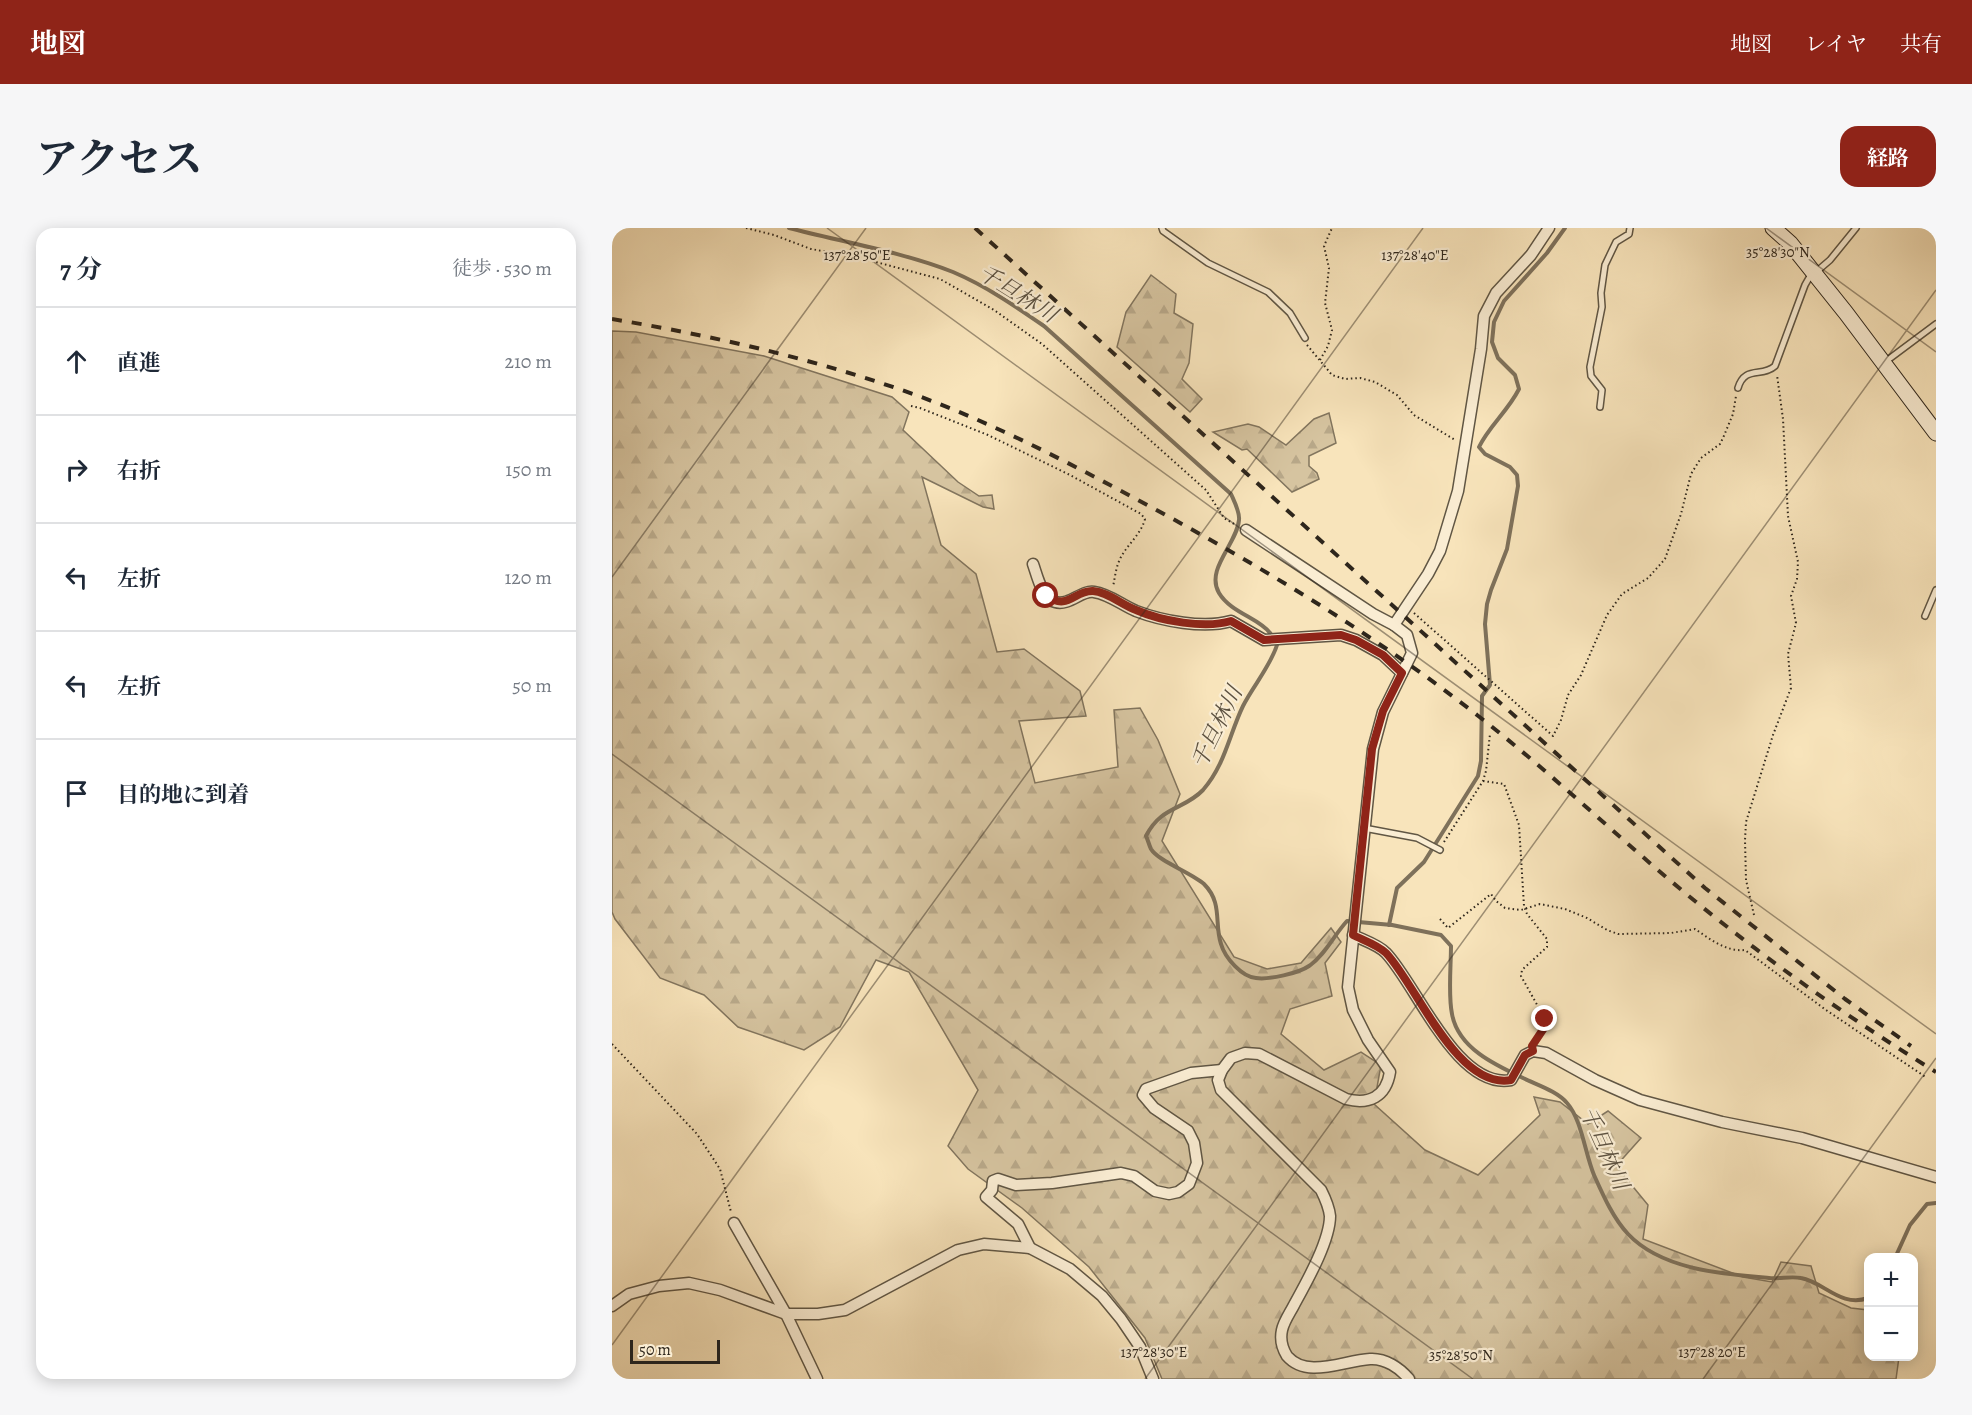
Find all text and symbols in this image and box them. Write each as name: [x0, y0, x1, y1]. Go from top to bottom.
text: 地図: [30, 25, 86, 63]
text: 地図: [1730, 30, 1772, 58]
text: レイヤ: [1805, 30, 1867, 58]
text: 共有: [1900, 30, 1942, 58]
button: 経路: [1840, 126, 1936, 187]
text: アクセス: [36, 130, 203, 187]
text: 35°28'30"N: [1746, 242, 1810, 262]
text: 137°28'50"E: [823, 245, 891, 265]
text: 137°28'40"E: [1381, 245, 1449, 265]
text: 7 分: [60, 252, 102, 287]
text: 徒歩 · 530 m: [452, 255, 552, 282]
water label: 千旦林川: [972, 258, 1064, 331]
icon: ahead: [60, 345, 93, 378]
text: 直進: [117, 348, 161, 378]
text: 210 m: [504, 348, 552, 375]
icon: right: [60, 453, 93, 486]
text: 右折: [117, 456, 161, 486]
text: 150 m: [505, 456, 552, 483]
icon: left: [60, 561, 93, 594]
text: 左折: [117, 564, 161, 594]
text: 120 m: [504, 564, 552, 591]
route start: [1032, 582, 1058, 608]
icon: left: [60, 669, 93, 702]
text: 左折: [117, 672, 161, 702]
text: 50 m: [512, 672, 552, 699]
water label: 千旦林川: [1184, 680, 1251, 774]
icon: arrive: [60, 777, 93, 810]
text: 目的地に到着: [117, 780, 249, 810]
route end: [1531, 1005, 1557, 1031]
water label: 千旦林川: [1572, 1102, 1636, 1197]
map controls: [1864, 1253, 1918, 1361]
button: +: [1864, 1253, 1918, 1307]
button: −: [1864, 1307, 1918, 1361]
scale bar: [630, 1337, 720, 1364]
text: 50 m: [639, 1339, 671, 1361]
text: 137°28'30"E: [1121, 1342, 1187, 1362]
text: 137°28'20"E: [1678, 1342, 1746, 1362]
text: 35°28'50"N: [1429, 1345, 1493, 1365]

